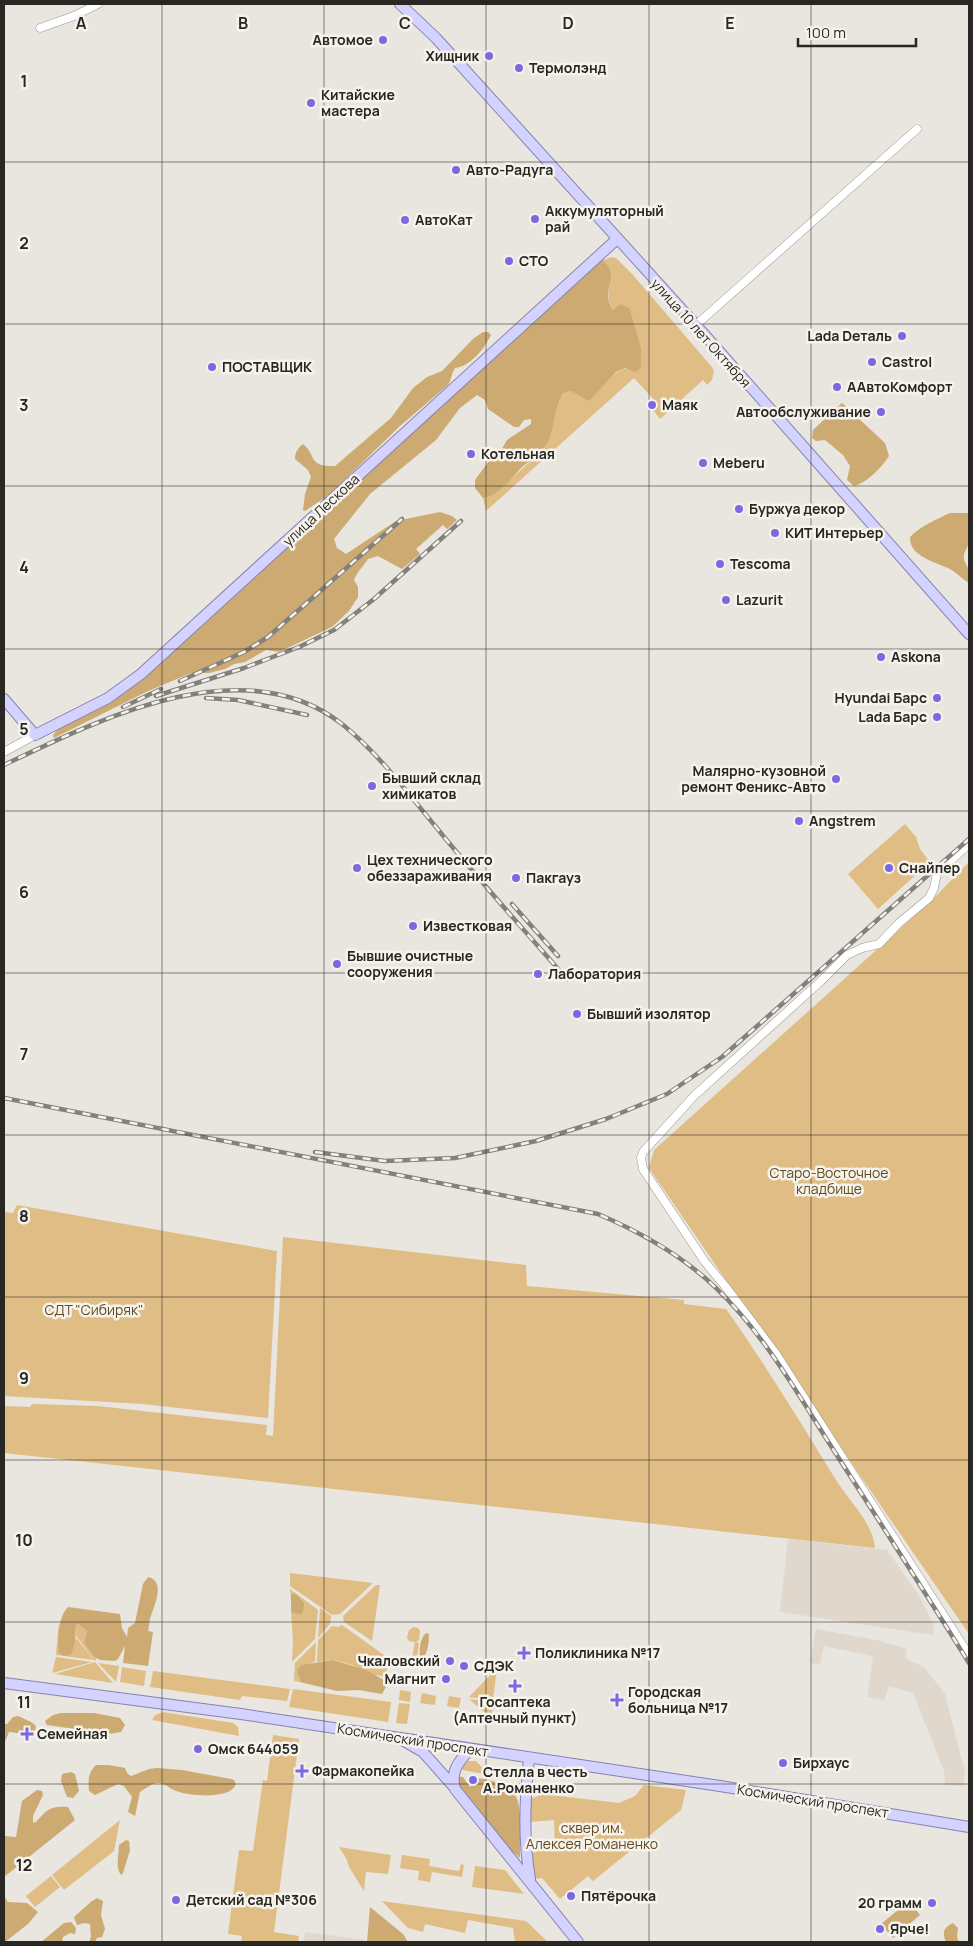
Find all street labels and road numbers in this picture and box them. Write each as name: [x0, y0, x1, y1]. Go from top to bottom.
street label: улица 10 лет Октября: [647, 274, 756, 391]
street label: улица Лескова: [278, 469, 363, 550]
street label: Космический проспект: [336, 1718, 490, 1761]
street label: Космический проспект: [736, 1779, 890, 1822]

